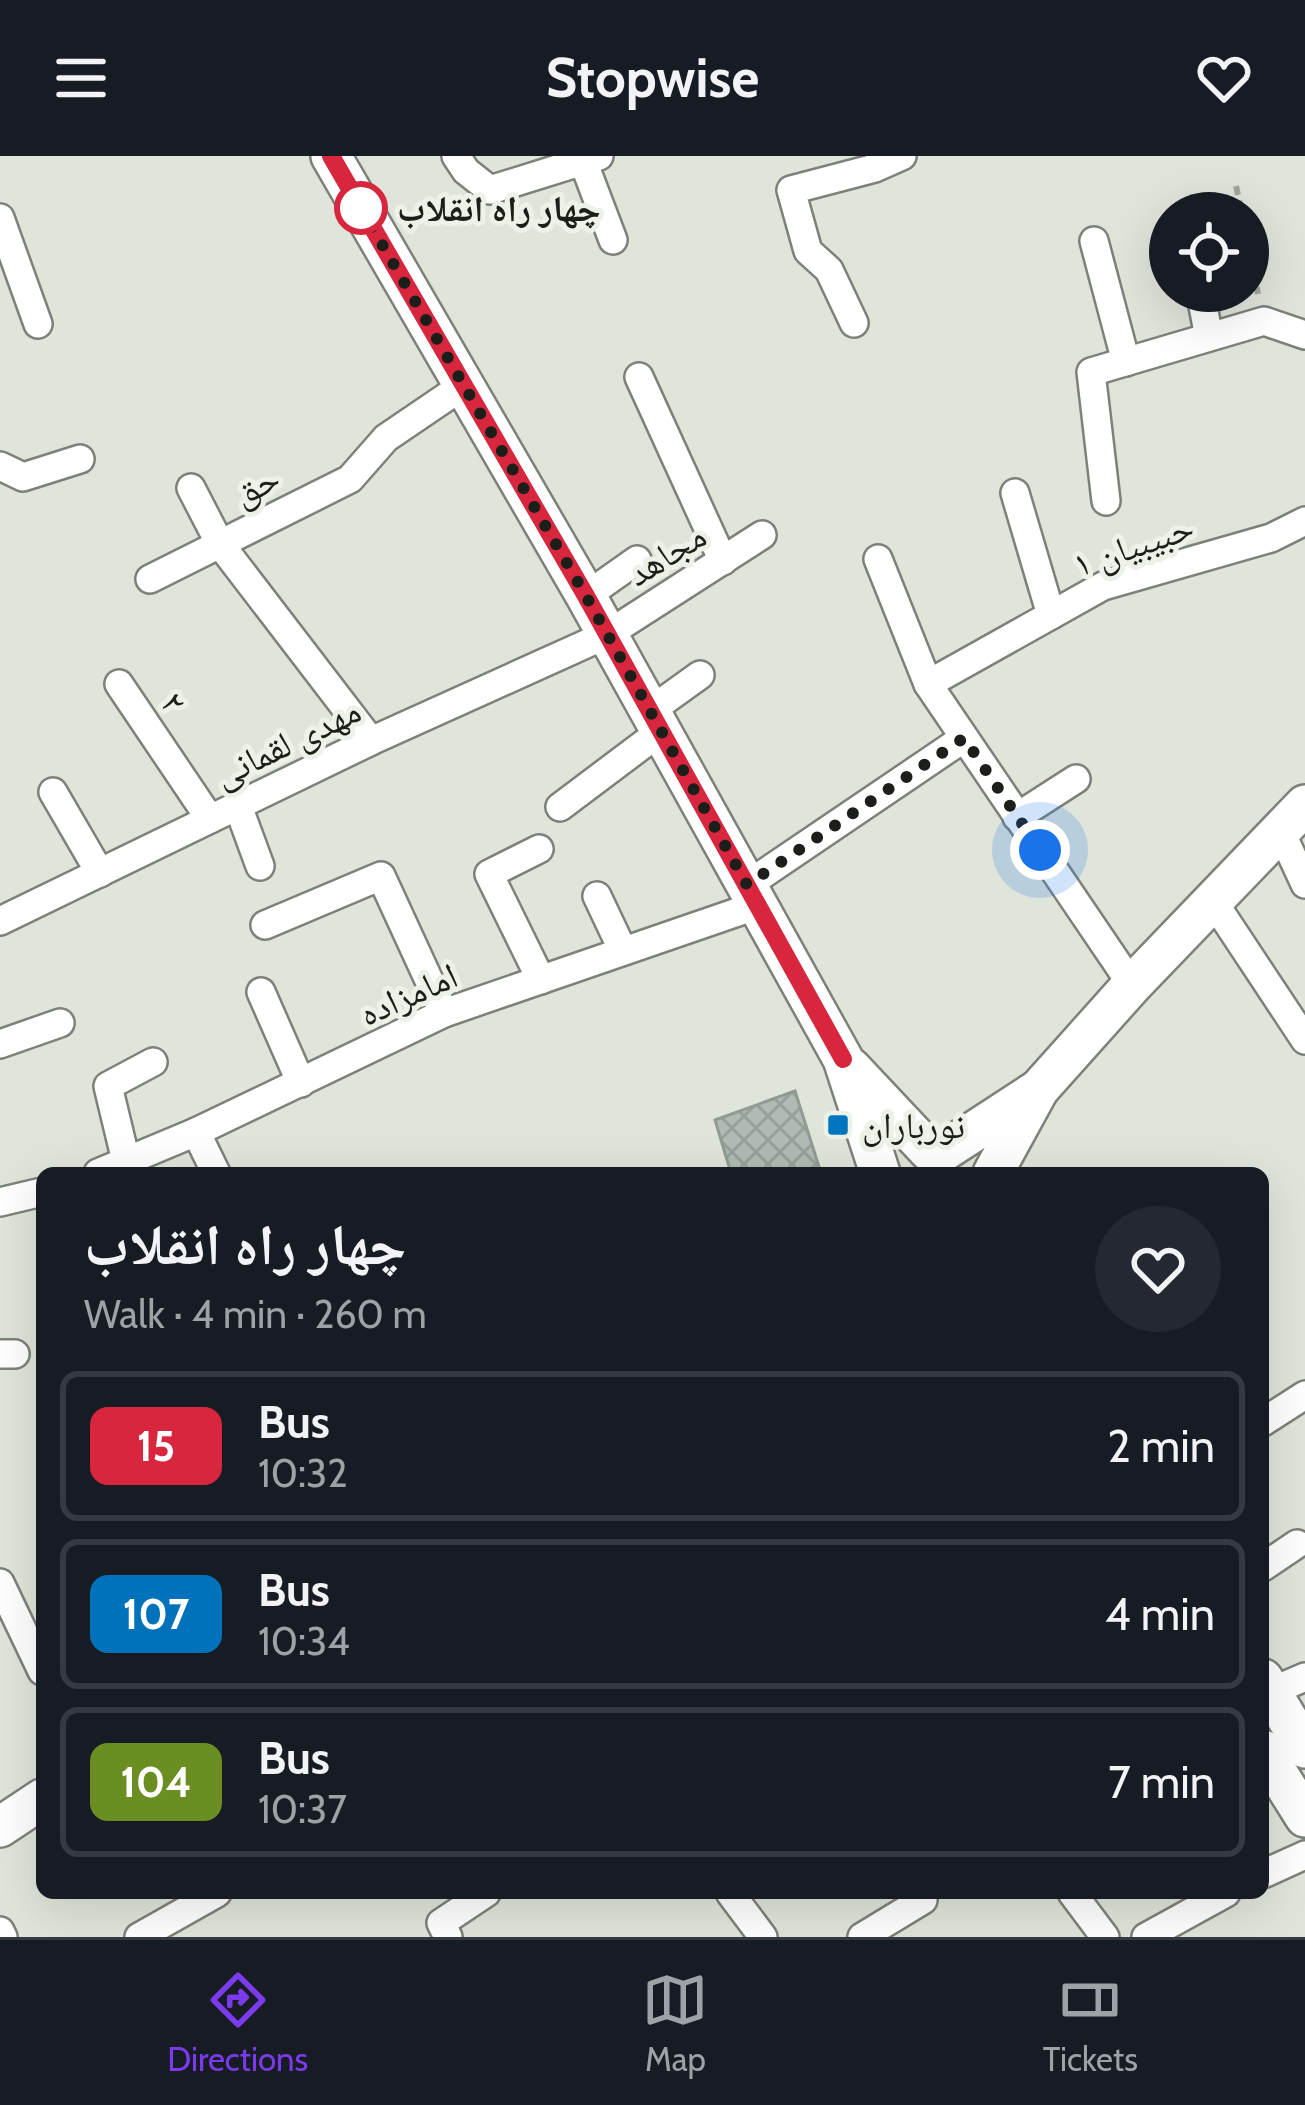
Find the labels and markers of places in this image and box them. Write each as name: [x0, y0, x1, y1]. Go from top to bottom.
marker: چهار راه انقلاب: [336, 183, 386, 233]
place label: چهار راه انقلاب: [397, 186, 601, 230]
place label: نورباران: [862, 1103, 965, 1147]
marker: نورباران: [825, 1112, 851, 1138]

